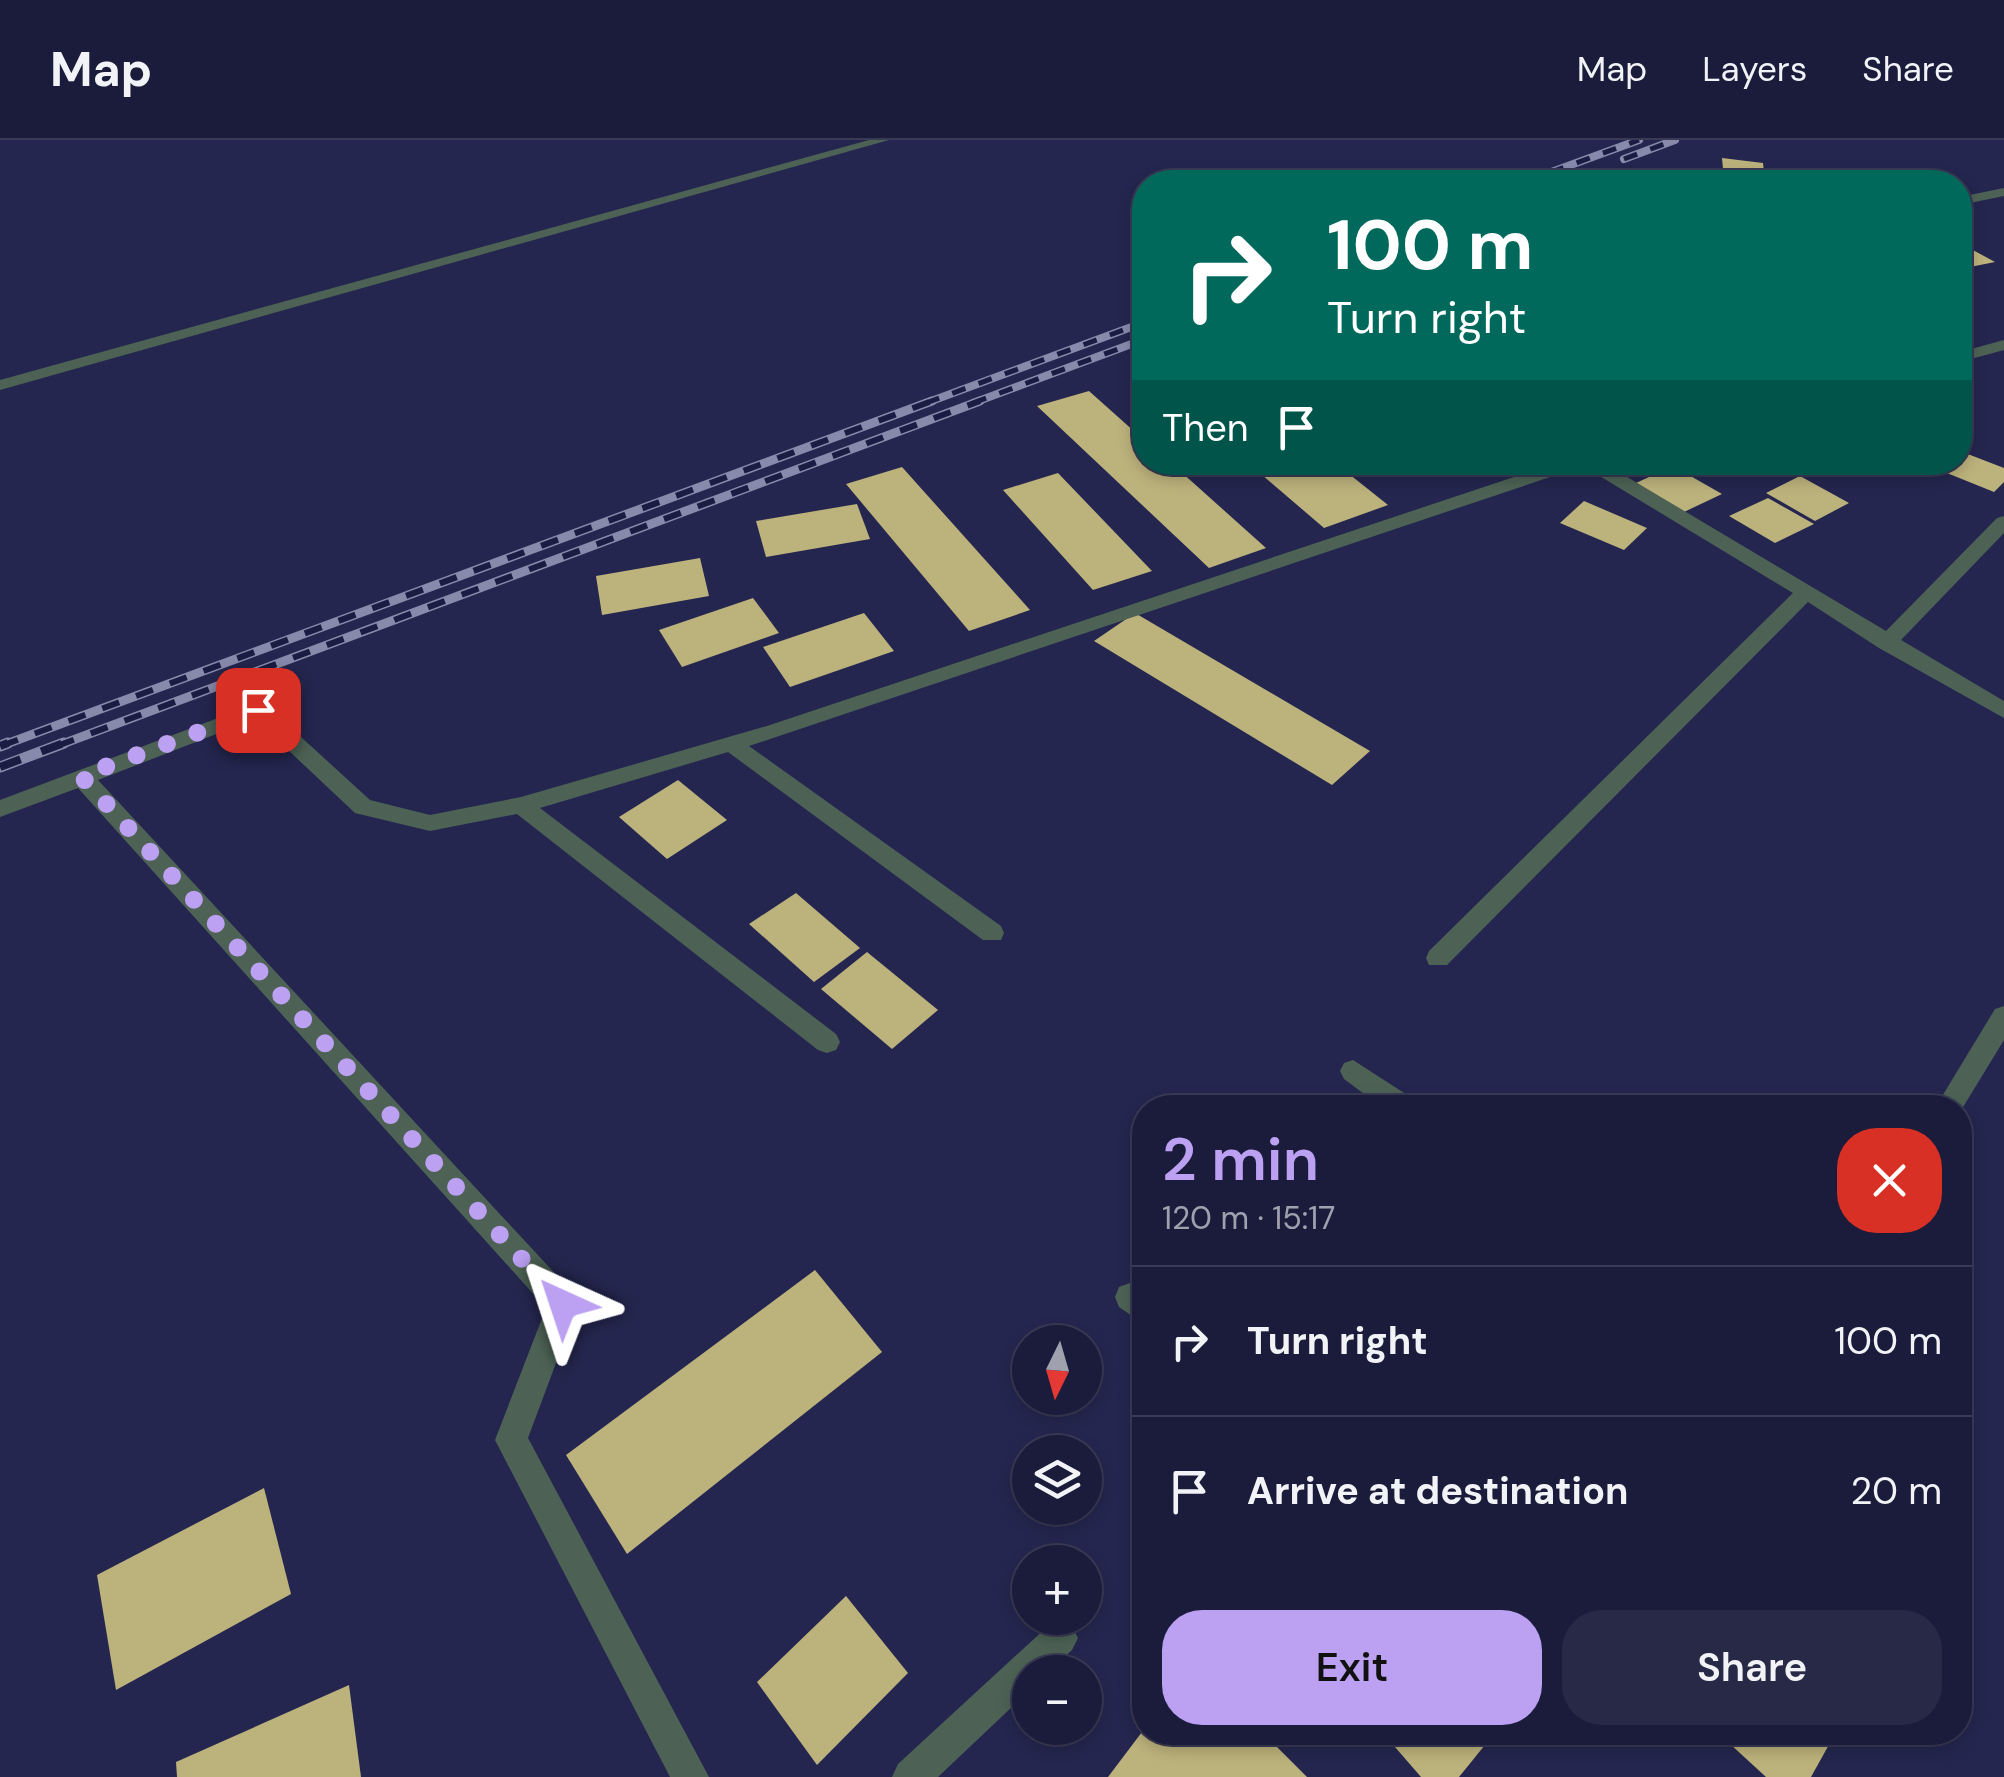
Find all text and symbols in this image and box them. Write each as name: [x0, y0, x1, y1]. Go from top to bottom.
text: Map: [50, 38, 152, 101]
text: Map: [1577, 46, 1647, 92]
text: Layers: [1702, 46, 1807, 92]
text: Share: [1862, 46, 1954, 92]
text: 100 m: [1327, 200, 1533, 291]
icon: right: [1162, 210, 1292, 340]
text: Turn right: [1327, 288, 1526, 347]
icon: arrive: [1269, 400, 1324, 455]
text: Then: [1162, 403, 1249, 453]
pin: [216, 668, 301, 753]
icon: arrive: [231, 683, 286, 738]
text: 2 min: [1162, 1120, 1319, 1199]
button: close: [1837, 1128, 1942, 1233]
text: 120 m · 15:17: [1162, 1197, 1335, 1239]
position arrow: [511, 1252, 615, 1356]
icon: right: [1162, 1314, 1217, 1369]
text: Turn right: [1247, 1316, 1428, 1366]
text: 100 m: [1834, 1316, 1942, 1366]
north arrow: [1012, 1325, 1102, 1415]
map controls: [1012, 1325, 1102, 1745]
button: layers: [1012, 1435, 1102, 1525]
icon: arrive: [1162, 1464, 1217, 1519]
text: Arrive at destination: [1247, 1466, 1629, 1516]
text: 20 m: [1851, 1466, 1942, 1516]
button: +: [1012, 1545, 1102, 1635]
button: Exit: [1162, 1610, 1542, 1725]
button: Share: [1562, 1610, 1942, 1725]
button: −: [1012, 1655, 1102, 1745]

